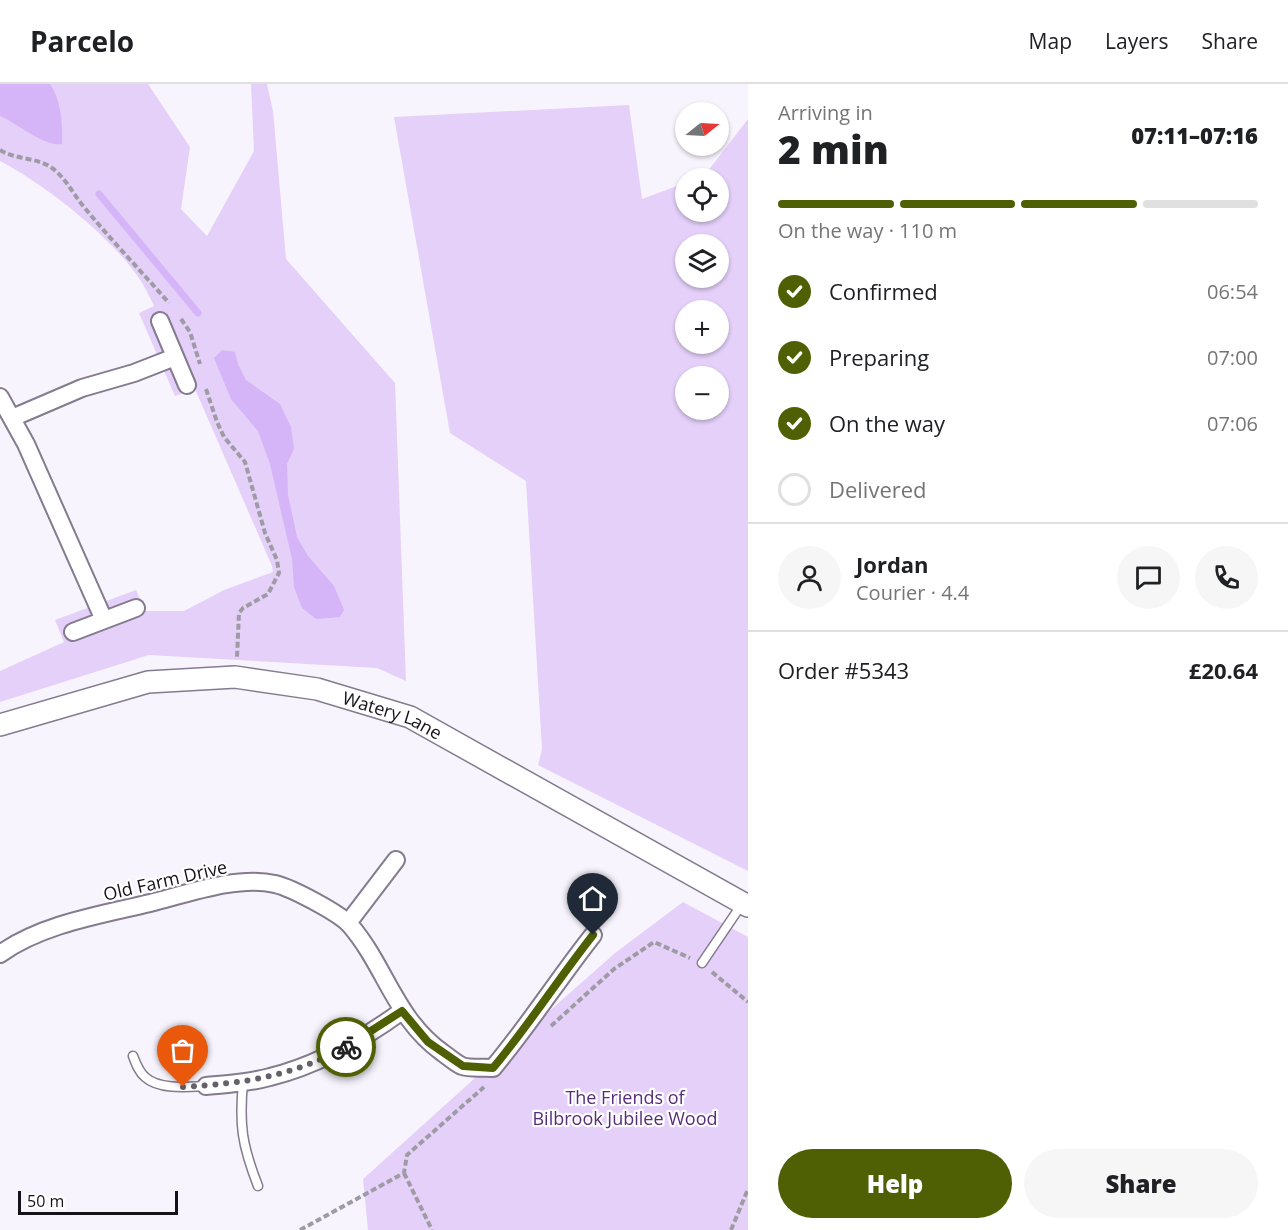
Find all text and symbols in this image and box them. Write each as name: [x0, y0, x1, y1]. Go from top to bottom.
text: Parcelo: [30, 22, 134, 60]
text: Map: [1029, 27, 1072, 55]
text: Layers: [1105, 27, 1169, 55]
text: Share: [1202, 27, 1258, 55]
text: Arriving in: [778, 99, 873, 126]
north arrow: [675, 102, 729, 156]
map controls: [675, 102, 729, 420]
text: 07:11–07:16: [1131, 120, 1258, 150]
text: 2 min: [778, 122, 889, 175]
button: locate: [675, 168, 729, 222]
text: On the way · 110 m: [778, 217, 957, 244]
button: layers: [675, 234, 729, 288]
icon: check: [778, 275, 811, 308]
text: Confirmed: [829, 276, 938, 306]
text: 06:54: [1207, 278, 1258, 305]
button: +: [675, 300, 729, 354]
icon: check: [778, 341, 811, 374]
text: Preparing: [829, 342, 929, 372]
text: 07:00: [1207, 344, 1258, 371]
button: −: [675, 366, 729, 420]
icon: check: [778, 407, 811, 440]
text: On the way: [829, 408, 945, 438]
text: 07:06: [1207, 410, 1258, 437]
text: Delivered: [829, 474, 927, 504]
button: person: [778, 546, 841, 609]
button: chat: [1117, 546, 1180, 609]
button: phone: [1195, 546, 1258, 609]
text: Jordan: [856, 549, 929, 579]
text: Courier · 4.4: [856, 579, 969, 606]
text: Order #5343: [778, 655, 909, 685]
text: £20.64: [1189, 655, 1258, 685]
street label: Watery Lane: [340, 685, 447, 745]
street label: Old Farm Drive: [101, 854, 229, 906]
pin: [567, 873, 618, 935]
icon: home: [576, 882, 609, 915]
courier: [316, 1017, 376, 1077]
pin: [157, 1025, 208, 1087]
icon: bike: [330, 1031, 363, 1064]
icon: bag: [166, 1034, 199, 1067]
park label: The Friends of Bilbrook Jubilee Wood: [532, 1085, 718, 1130]
button: Help: [778, 1149, 1012, 1218]
button: Share: [1024, 1149, 1258, 1218]
scale bar: [18, 1188, 178, 1216]
text: 50 m: [27, 1190, 64, 1212]

